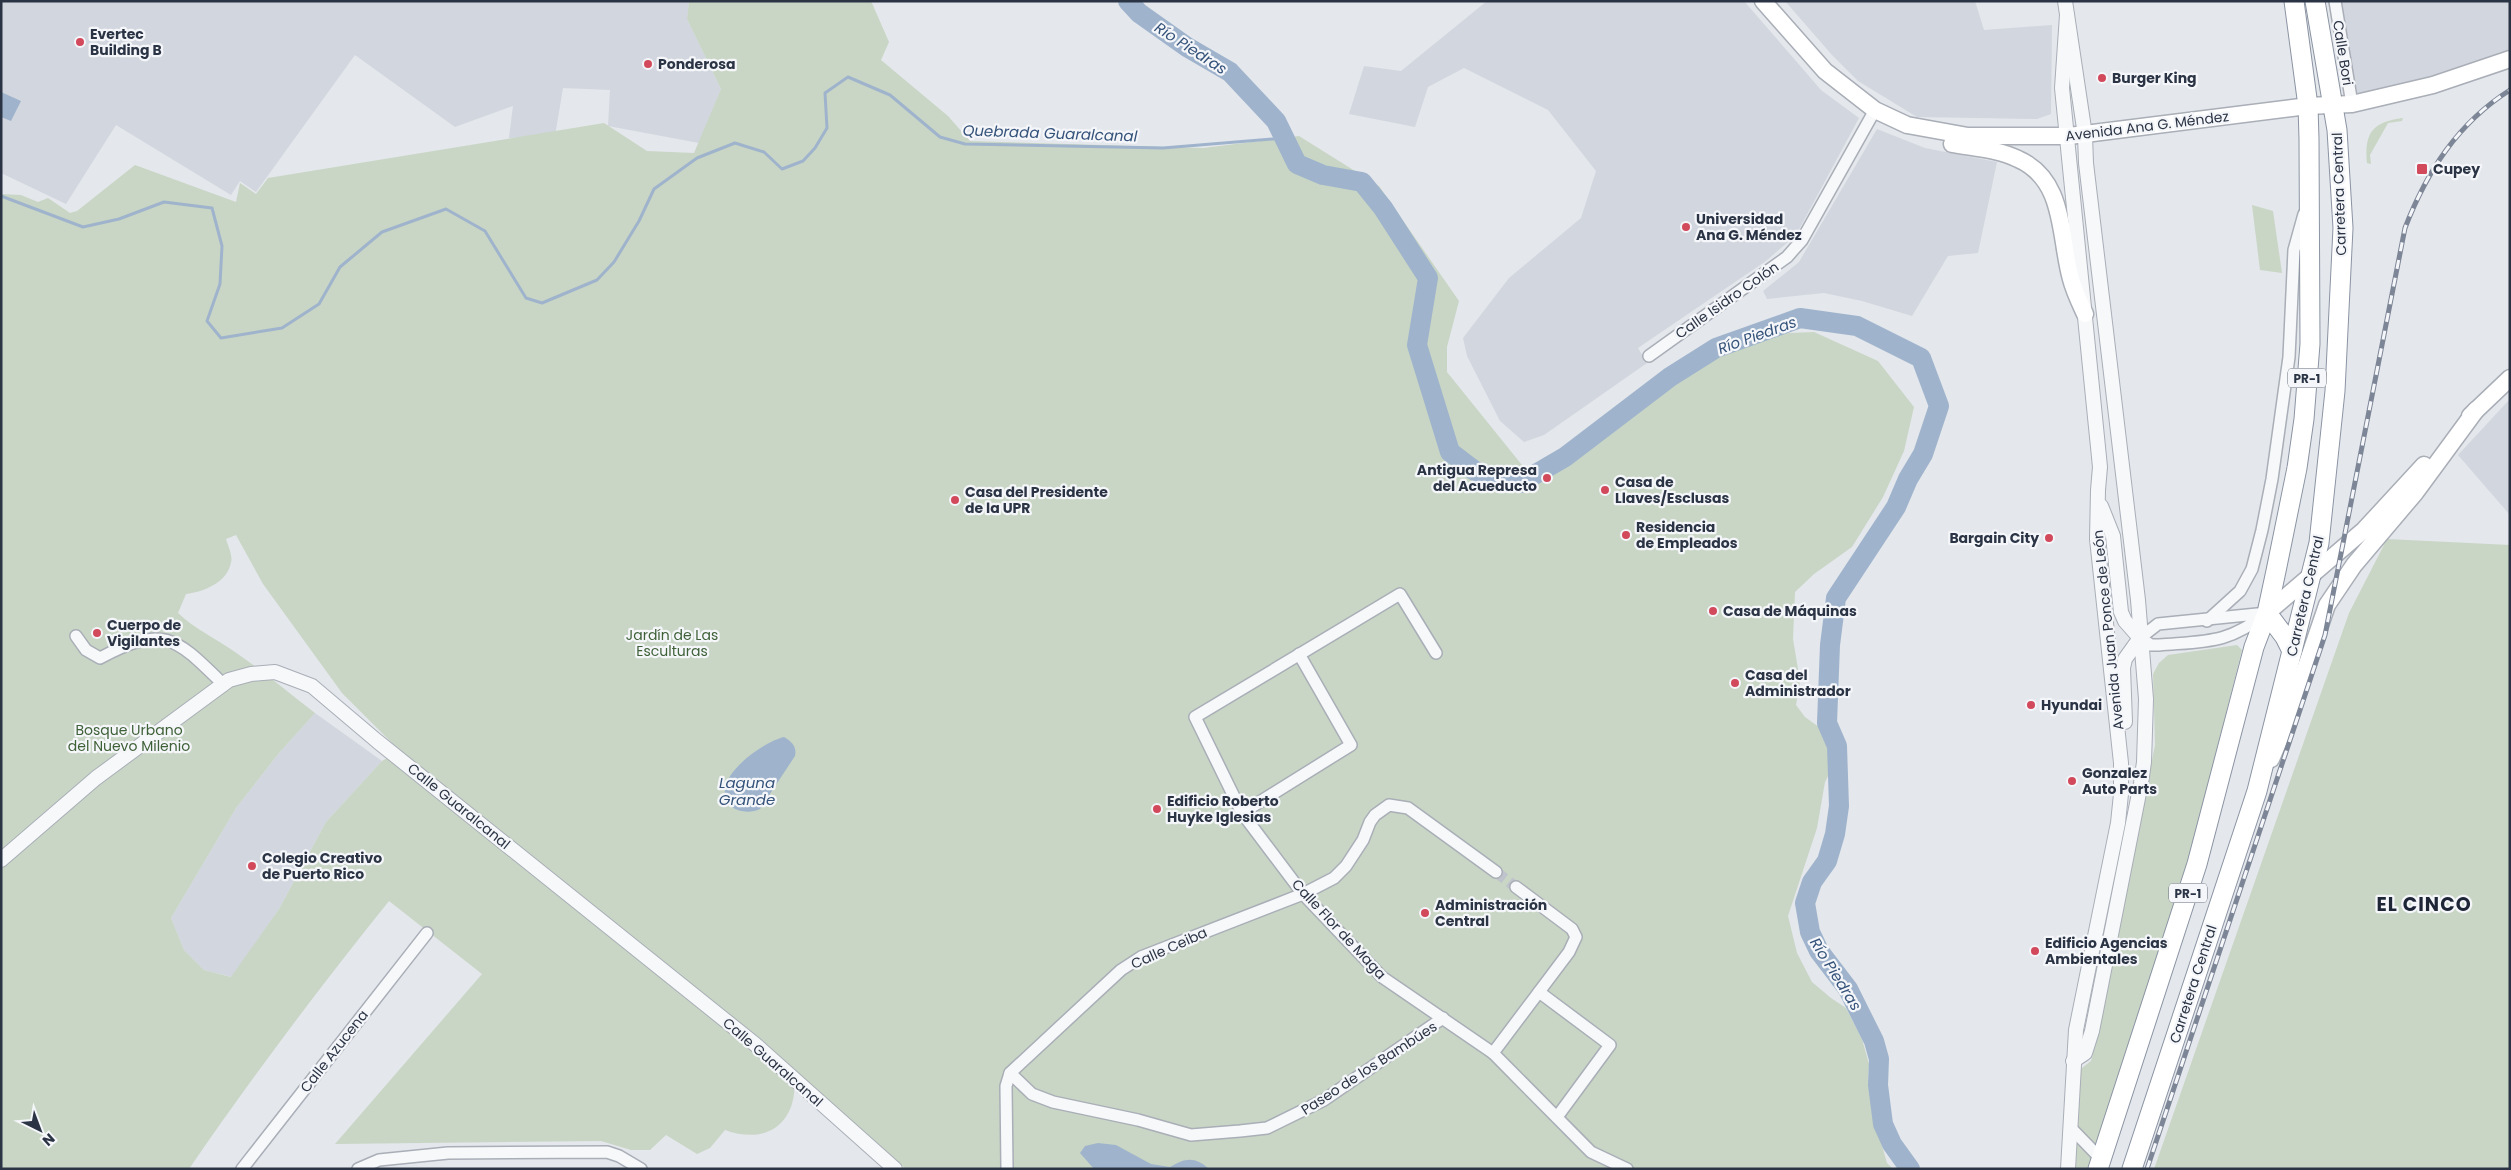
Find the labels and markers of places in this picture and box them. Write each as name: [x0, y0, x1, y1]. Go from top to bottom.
place label: Evertec Building B: [90, 24, 162, 60]
marker: Evertec Building B: [74, 36, 86, 48]
place label: Ponderosa: [658, 54, 735, 74]
marker: Ponderosa: [642, 58, 654, 70]
place label: Burger King: [2112, 68, 2197, 88]
marker: Burger King: [2096, 72, 2108, 84]
place label: Cupey: [2433, 159, 2480, 179]
marker: Cupey: [2415, 162, 2429, 176]
place label: Universidad Ana G. Méndez: [1696, 209, 1802, 245]
marker: Universidad Ana G. Méndez: [1680, 221, 1692, 233]
place label: Antigua Represa del Acueducto: [1417, 460, 1537, 496]
marker: Antigua Represa del Acueducto: [1541, 472, 1553, 484]
place label: Casa de Llaves/Esclusas: [1615, 472, 1730, 508]
place label: Casa del Presidente de la UPR: [965, 482, 1108, 518]
marker: Casa de Llaves/Esclusas: [1599, 484, 1611, 496]
marker: Casa del Presidente de la UPR: [949, 494, 961, 506]
place label: Residencia de Empleados: [1636, 517, 1738, 553]
place label: Bargain City: [1949, 528, 2039, 548]
marker: Residencia de Empleados: [1620, 529, 1632, 541]
marker: Bargain City: [2043, 532, 2055, 544]
place label: Casa de Máquinas: [1723, 601, 1857, 621]
marker: Casa de Máquinas: [1707, 605, 1719, 617]
place label: Cuerpo de Vigilantes: [107, 615, 182, 651]
marker: Cuerpo de Vigilantes: [91, 627, 103, 639]
place label: Casa del Administrador: [1745, 665, 1851, 701]
marker: Casa del Administrador: [1729, 677, 1741, 689]
place label: Hyundai: [2041, 695, 2102, 715]
marker: Hyundai: [2025, 699, 2037, 711]
place label: Gonzalez Auto Parts: [2082, 763, 2157, 799]
marker: Gonzalez Auto Parts: [2066, 775, 2078, 787]
place label: Edificio Roberto Huyke Iglesias: [1167, 791, 1279, 827]
marker: Edificio Roberto Huyke Iglesias: [1151, 803, 1163, 815]
place label: Colegio Creativo de Puerto Rico: [262, 848, 382, 884]
marker: Colegio Creativo de Puerto Rico: [246, 860, 258, 872]
place label: Administración Central: [1435, 895, 1547, 931]
marker: Administración Central: [1419, 907, 1431, 919]
place label: Edificio Agencias Ambientales: [2045, 933, 2168, 969]
marker: Edificio Agencias Ambientales: [2029, 945, 2041, 957]

